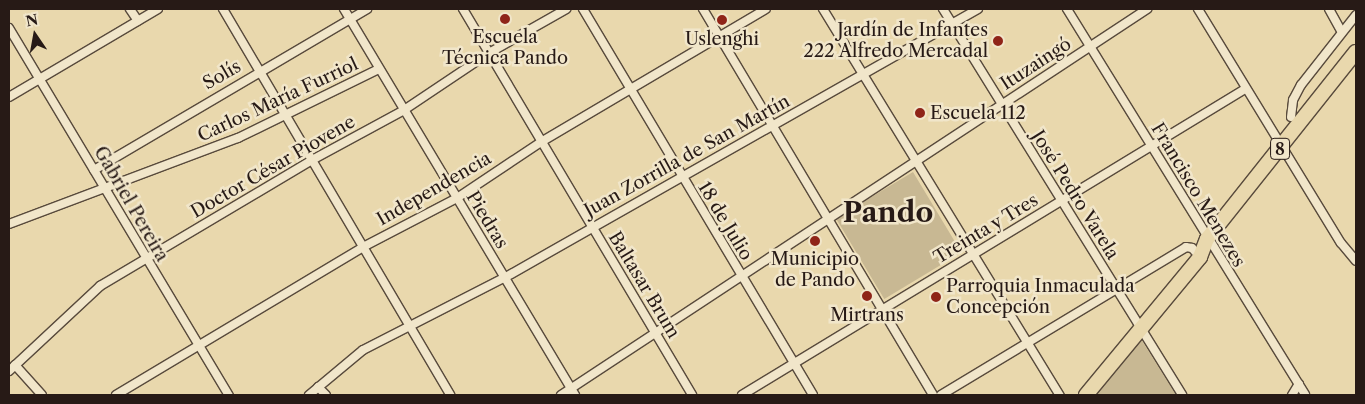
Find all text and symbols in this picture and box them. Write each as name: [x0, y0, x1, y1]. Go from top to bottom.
north arrow: [10, 10, 60, 60]
text: N: [24, 10, 40, 30]
marker: Escuela Técnica Pando: [499, 13, 511, 25]
marker: Uslenghi: [716, 14, 728, 26]
place label: Jardín de Infantes 222 Alfredo Mercadal: [803, 20, 988, 62]
place label: Escuela Técnica Pando: [442, 27, 568, 70]
place label: Uslenghi: [685, 28, 759, 50]
street label: Ituzaingó: [997, 33, 1075, 95]
marker: Jardín de Infantes 222 Alfredo Mercadal: [992, 35, 1004, 47]
street label: Carlos María Furriol: [194, 53, 362, 147]
street label: Solís: [199, 56, 245, 94]
street label: Juan Zorrilla de San Martín: [580, 90, 794, 222]
place label: Escuela 112: [930, 102, 1026, 124]
marker: Escuela 112: [914, 107, 926, 119]
street label: Doctor César Piovene: [187, 111, 359, 223]
street label: Francisco Menezes: [1146, 119, 1250, 271]
street label: José Pedro Varela: [1026, 126, 1124, 264]
road number: 8: [1270, 136, 1290, 162]
street label: Gabriel Pereira: [89, 143, 173, 265]
street label: Independencia: [373, 148, 495, 230]
street label: 18 de Julio: [693, 178, 757, 264]
street label: Piedras: [461, 187, 513, 253]
street label: Treinta y Tres: [929, 189, 1043, 269]
district label: Pando: [843, 195, 933, 229]
street label: Baltasar Brum: [604, 228, 684, 342]
marker: Municipio de Pando: [809, 235, 821, 247]
place label: Municipio de Pando: [771, 249, 859, 292]
place label: Parroquia Inmaculada Concepción: [946, 276, 1135, 318]
marker: Mirtrans: [861, 290, 873, 302]
marker: Parroquia Inmaculada Concepción: [930, 291, 942, 303]
place label: Mirtrans: [830, 304, 904, 326]

